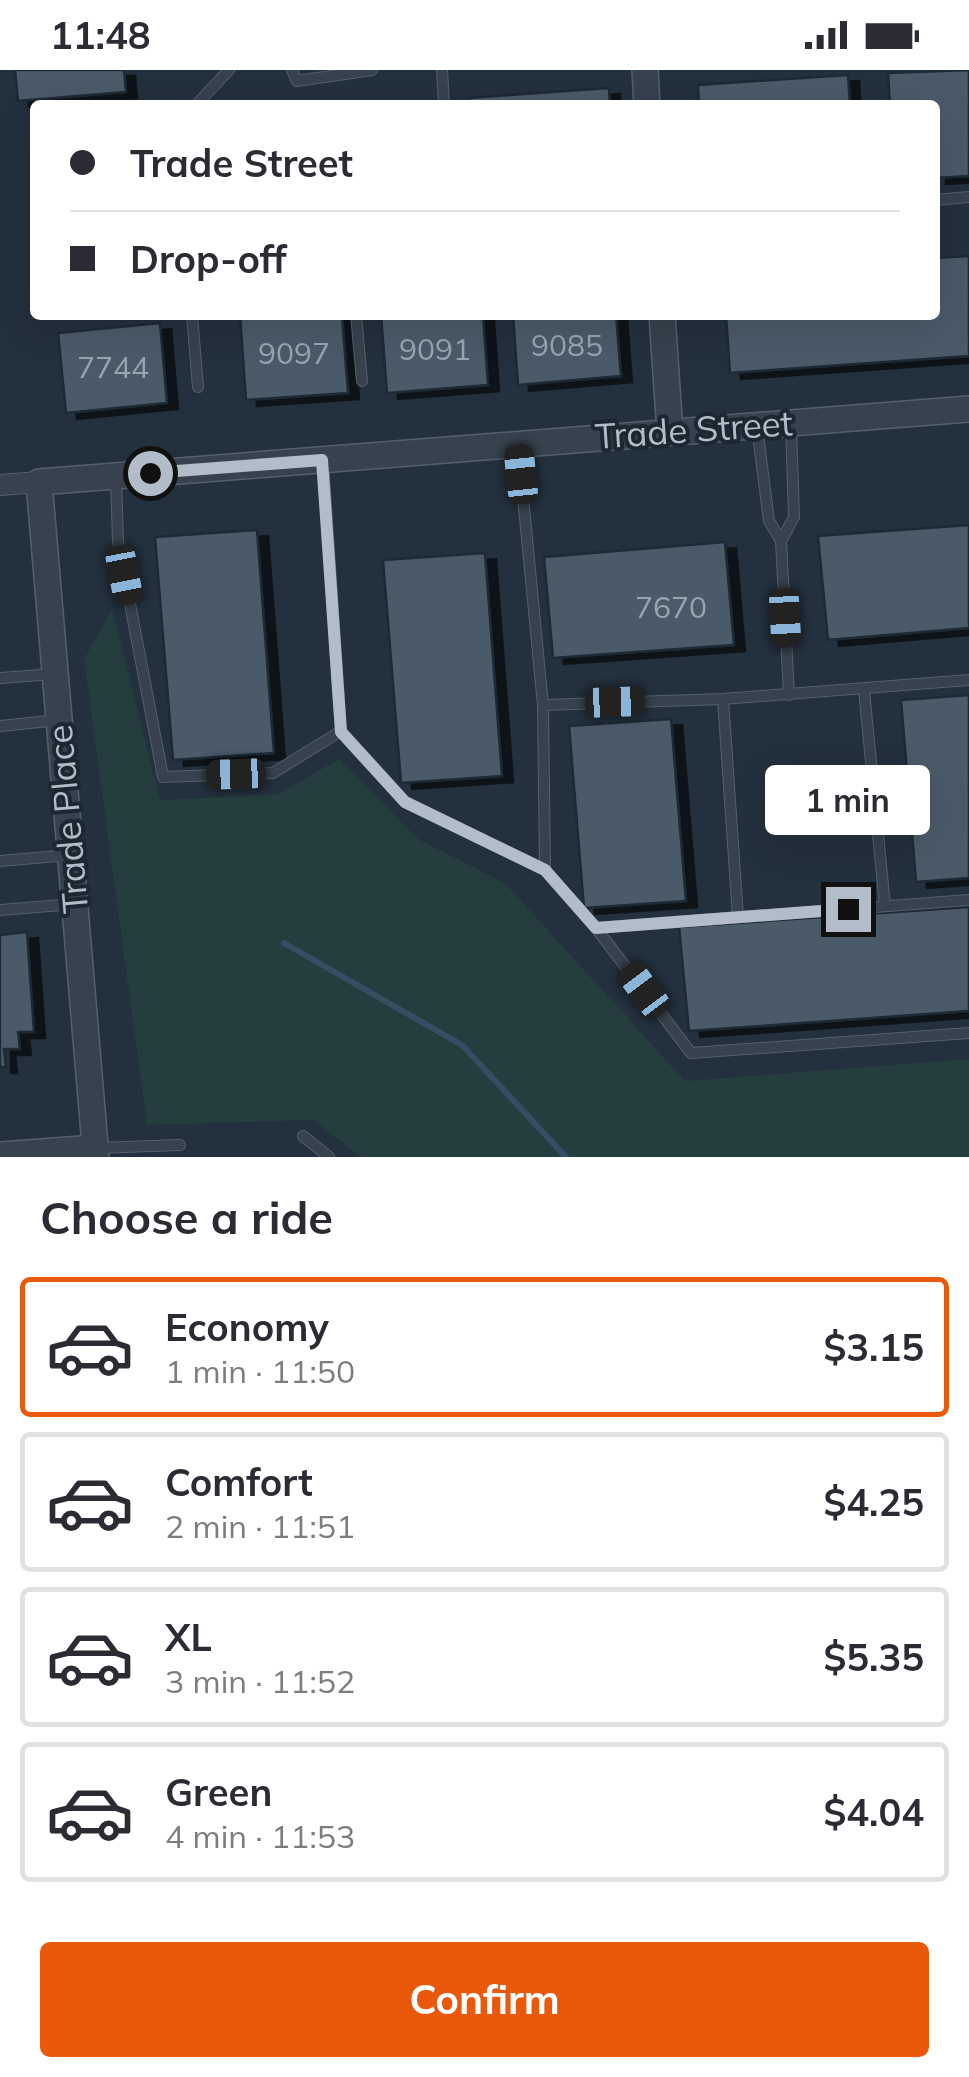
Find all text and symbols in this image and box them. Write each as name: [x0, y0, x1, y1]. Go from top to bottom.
text: 11:48: [50, 11, 151, 59]
text: Trade Street: [130, 139, 353, 187]
text: Drop-off: [130, 235, 287, 283]
house number: 9085: [531, 326, 603, 364]
house number: 9091: [399, 330, 471, 368]
house number: 9097: [258, 334, 330, 372]
house number: 7744: [77, 348, 149, 386]
street label: Trade Street: [594, 400, 794, 458]
car: [503, 443, 539, 505]
route start: [128, 451, 173, 496]
car: [104, 543, 144, 607]
car: [768, 587, 802, 649]
house number: 7670: [635, 588, 707, 626]
car: [584, 686, 646, 718]
street label: Trade Place: [37, 723, 97, 915]
car: [205, 758, 267, 790]
callout: 1 min: [766, 764, 930, 834]
text: 1 min: [805, 780, 890, 820]
route end: [826, 887, 871, 932]
car: [614, 957, 674, 1023]
text: Choose a ride: [40, 1189, 333, 1245]
icon: car: [45, 1302, 135, 1392]
text: Economy: [165, 1303, 329, 1351]
text: $3.15: [823, 1323, 924, 1371]
text: 1 min · 11:50: [165, 1351, 355, 1391]
icon: car: [45, 1457, 135, 1547]
text: Comfort: [165, 1458, 313, 1506]
text: $4.25: [823, 1478, 924, 1526]
text: 2 min · 11:51: [165, 1506, 355, 1546]
icon: car: [45, 1612, 135, 1702]
text: XL: [165, 1613, 212, 1661]
text: $5.35: [823, 1633, 924, 1681]
text: 3 min · 11:52: [165, 1661, 355, 1701]
icon: car: [45, 1767, 135, 1857]
text: Green: [165, 1768, 272, 1816]
text: $4.04: [823, 1788, 924, 1836]
text: 4 min · 11:53: [165, 1816, 355, 1856]
button: Confirm: [40, 1942, 929, 2057]

